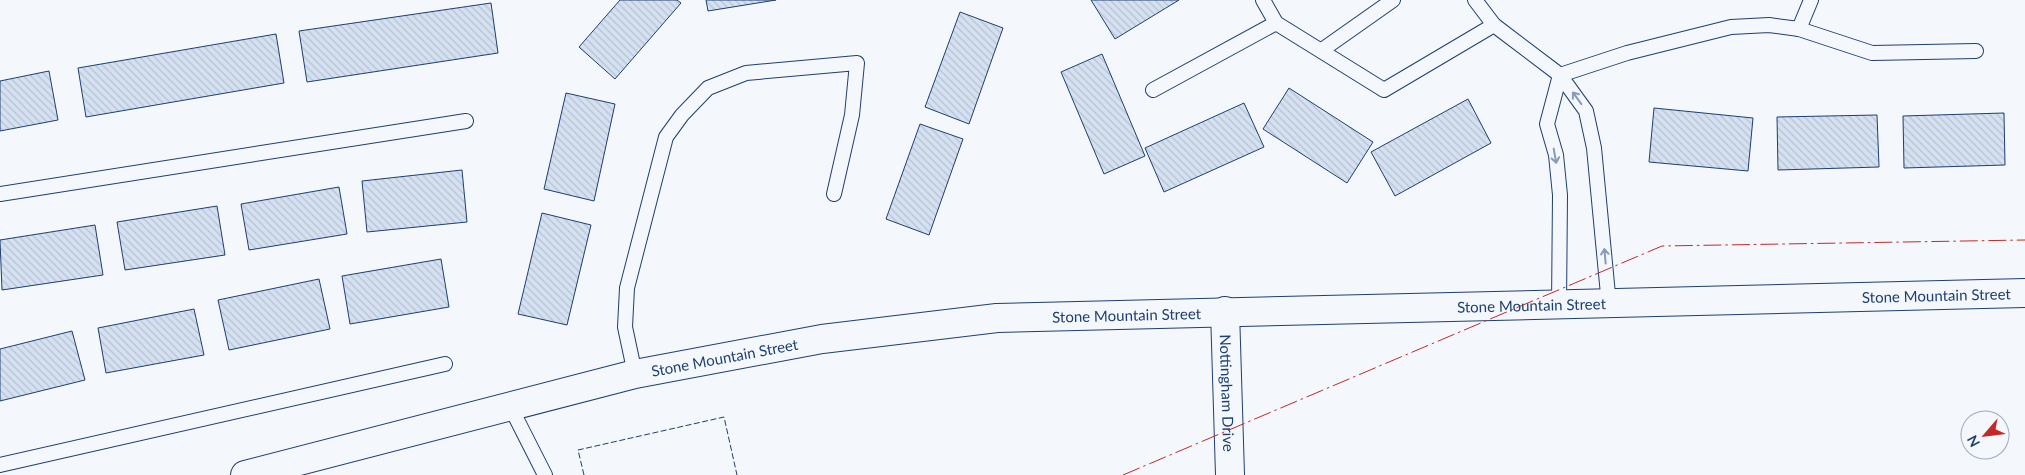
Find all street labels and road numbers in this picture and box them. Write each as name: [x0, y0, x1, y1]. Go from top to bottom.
street label: Stone Mountain Street: [1862, 284, 2012, 306]
street label: Stone Mountain Street: [1457, 294, 1607, 316]
street label: Stone Mountain Street: [1052, 304, 1202, 326]
street label: Nottingham Drive: [1217, 334, 1238, 452]
street label: Stone Mountain Street: [650, 335, 800, 380]

